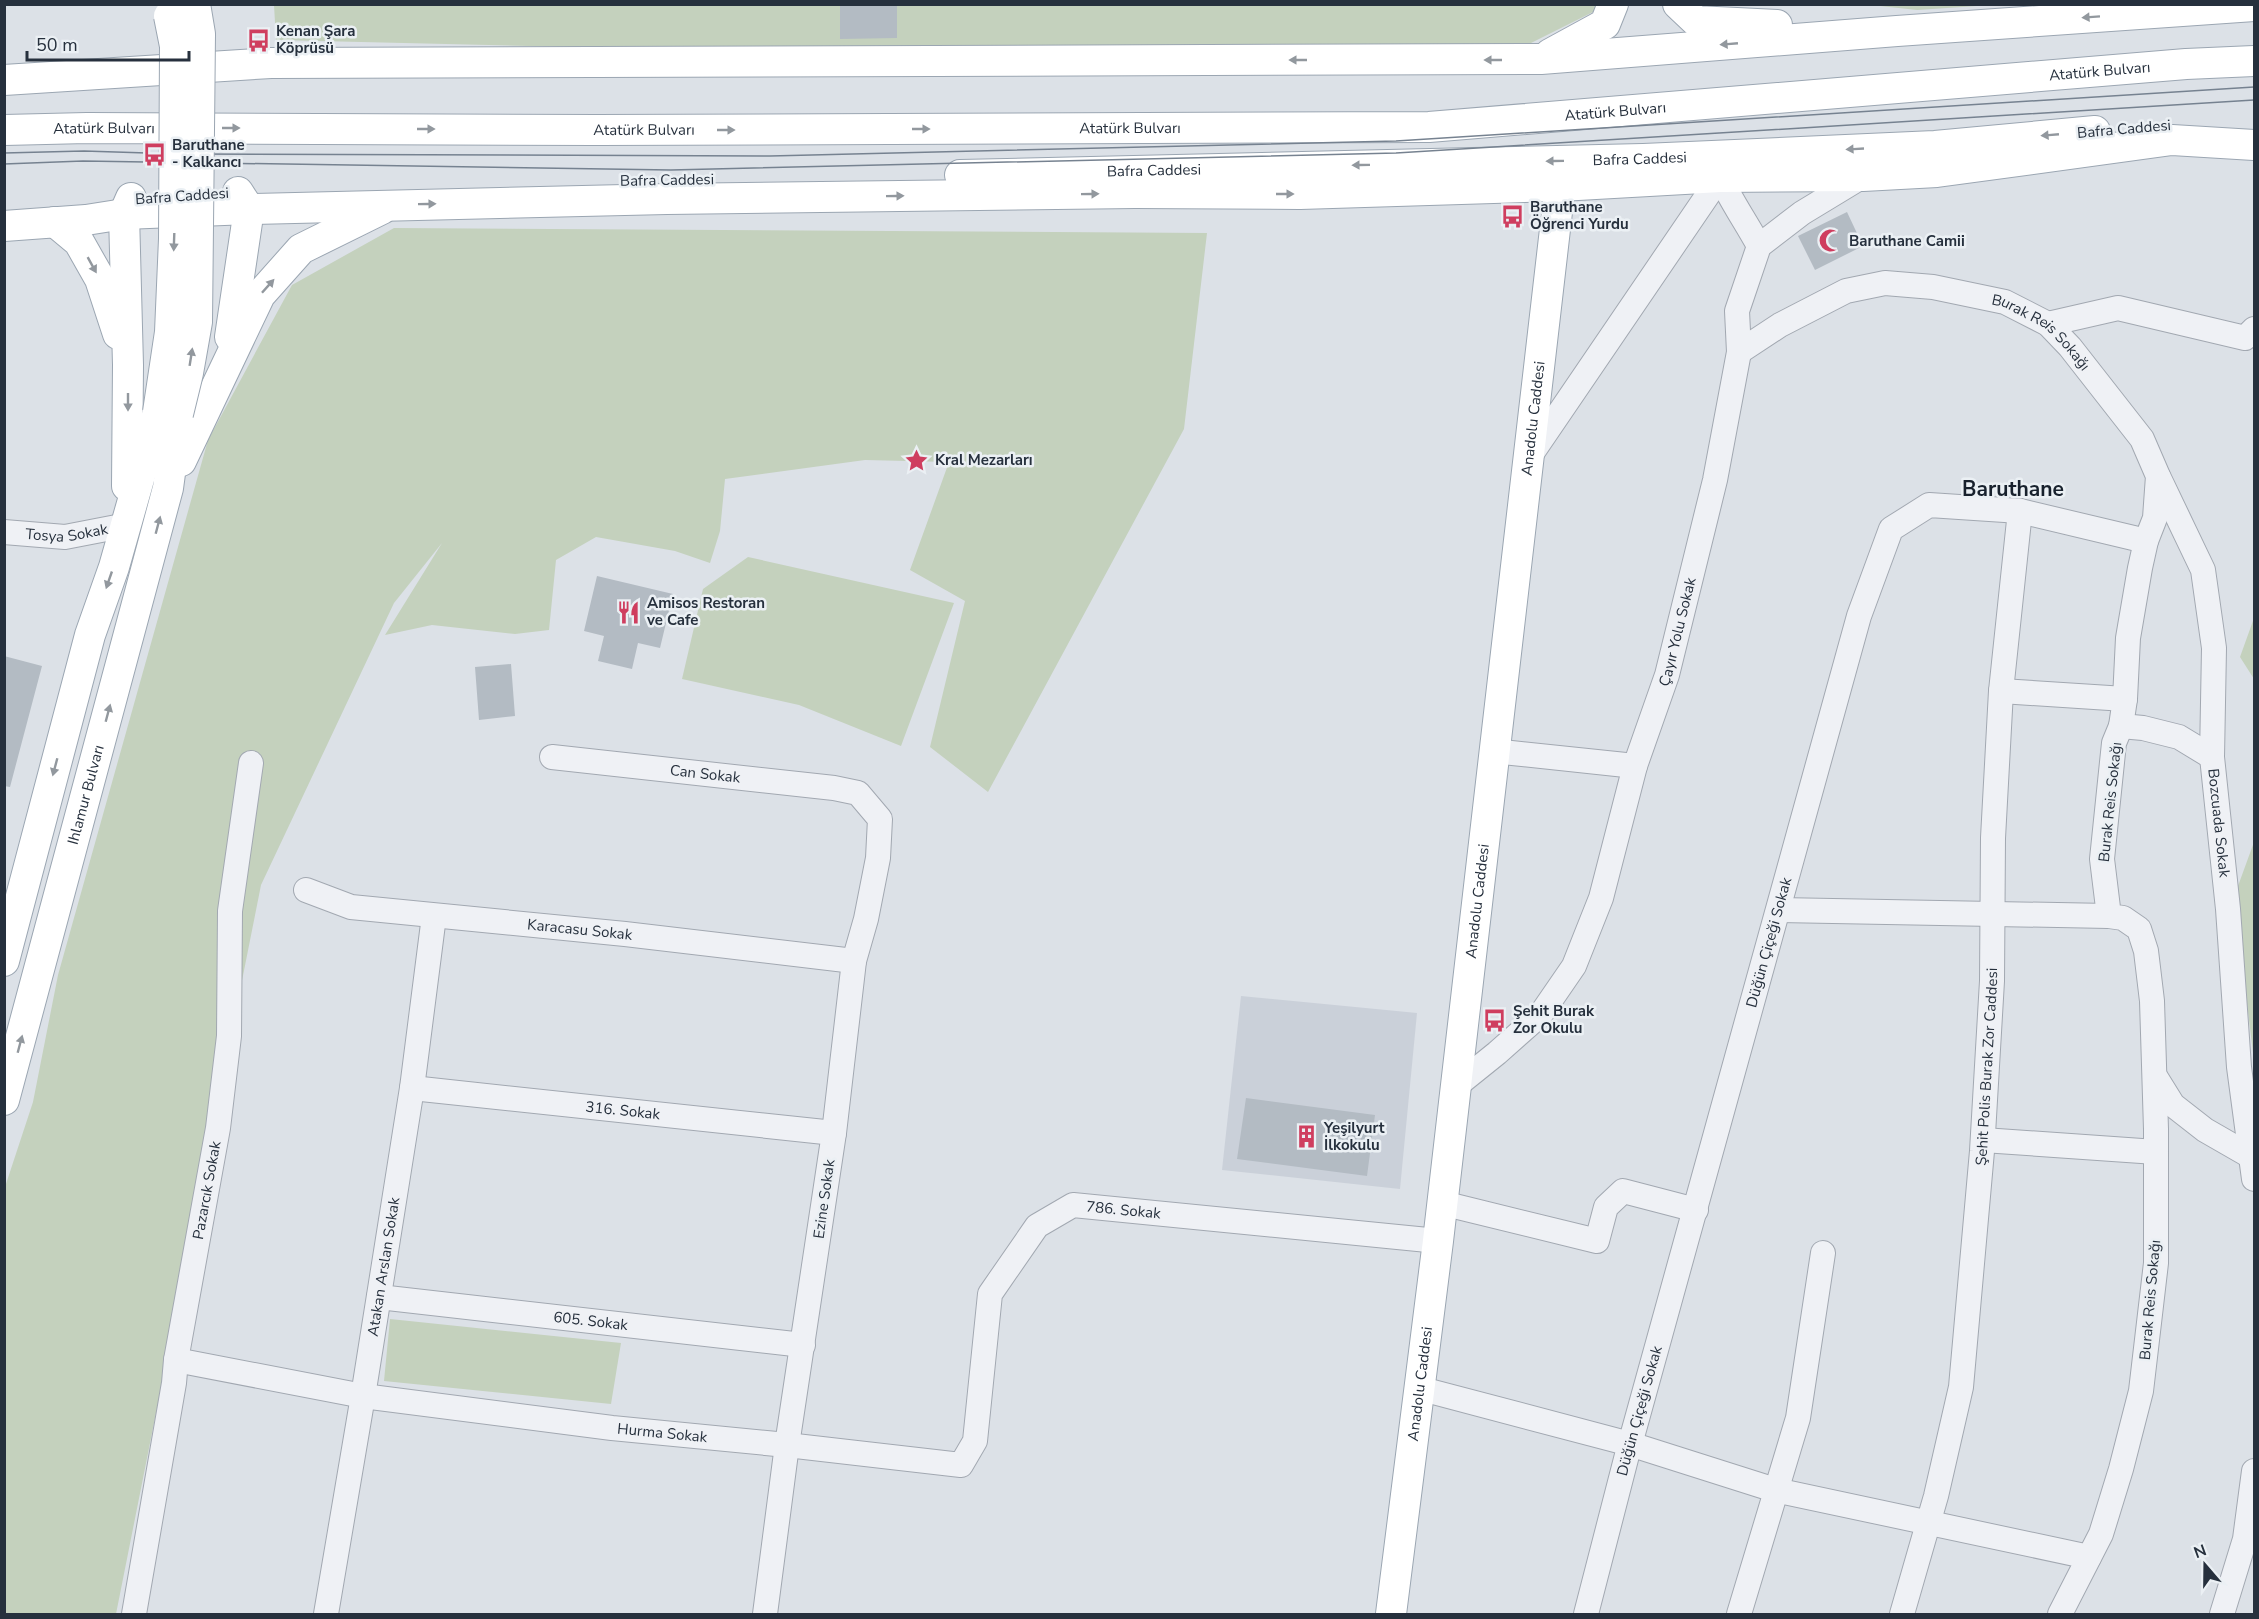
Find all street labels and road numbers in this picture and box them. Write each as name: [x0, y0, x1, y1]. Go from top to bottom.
street label: Atatürk Bulvarı: [2048, 57, 2151, 85]
street label: Atatürk Bulvarı: [1564, 97, 1667, 126]
street label: Bafra Caddesi: [2076, 115, 2172, 143]
street label: Atatürk Bulvarı: [53, 118, 155, 139]
street label: Atatürk Bulvarı: [1079, 118, 1181, 138]
street label: Atatürk Bulvarı: [593, 120, 695, 140]
street label: Bafra Caddesi: [1592, 147, 1687, 170]
street label: Bafra Caddesi: [1107, 159, 1201, 182]
street label: Bafra Caddesi: [620, 169, 714, 191]
street label: Bafra Caddesi: [134, 183, 230, 209]
street label: Burak Reis Sokağı: [1990, 289, 2095, 375]
street label: Anadolu Caddesi: [1517, 360, 1550, 477]
street label: Tosya Sokak: [25, 519, 110, 547]
street label: Çayır Yolu Sokak: [1654, 575, 1701, 689]
street label: Burak Reis Sokağı: [2094, 741, 2126, 863]
street label: Ihlamur Bulvarı: [63, 743, 109, 847]
street label: Can Sokak: [669, 760, 742, 788]
street label: Bozcuada Sokak: [2203, 767, 2235, 879]
street label: Anadolu Caddesi: [1461, 843, 1494, 960]
street label: Düğün Çiçeği Sokak: [1741, 875, 1796, 1010]
street label: Karacasu Sokak: [526, 914, 634, 945]
street label: Şehit Polis Burak Zor Caddesi: [1971, 968, 2002, 1167]
street label: 316. Sokak: [585, 1097, 662, 1124]
street label: Pazarcık Sokak: [188, 1139, 226, 1241]
street label: Ezine Sokak: [809, 1158, 840, 1240]
street label: Atakan Arslan Sokak: [363, 1195, 405, 1338]
street label: 786. Sokak: [1085, 1196, 1162, 1224]
street label: Burak Reis Sokağı: [2135, 1239, 2165, 1361]
street label: 605. Sokak: [552, 1307, 629, 1335]
street label: Anadolu Caddesi: [1403, 1325, 1437, 1442]
street label: Düğün Çiçeği Sokak: [1612, 1343, 1667, 1478]
street label: Hurma Sokak: [616, 1419, 709, 1447]

